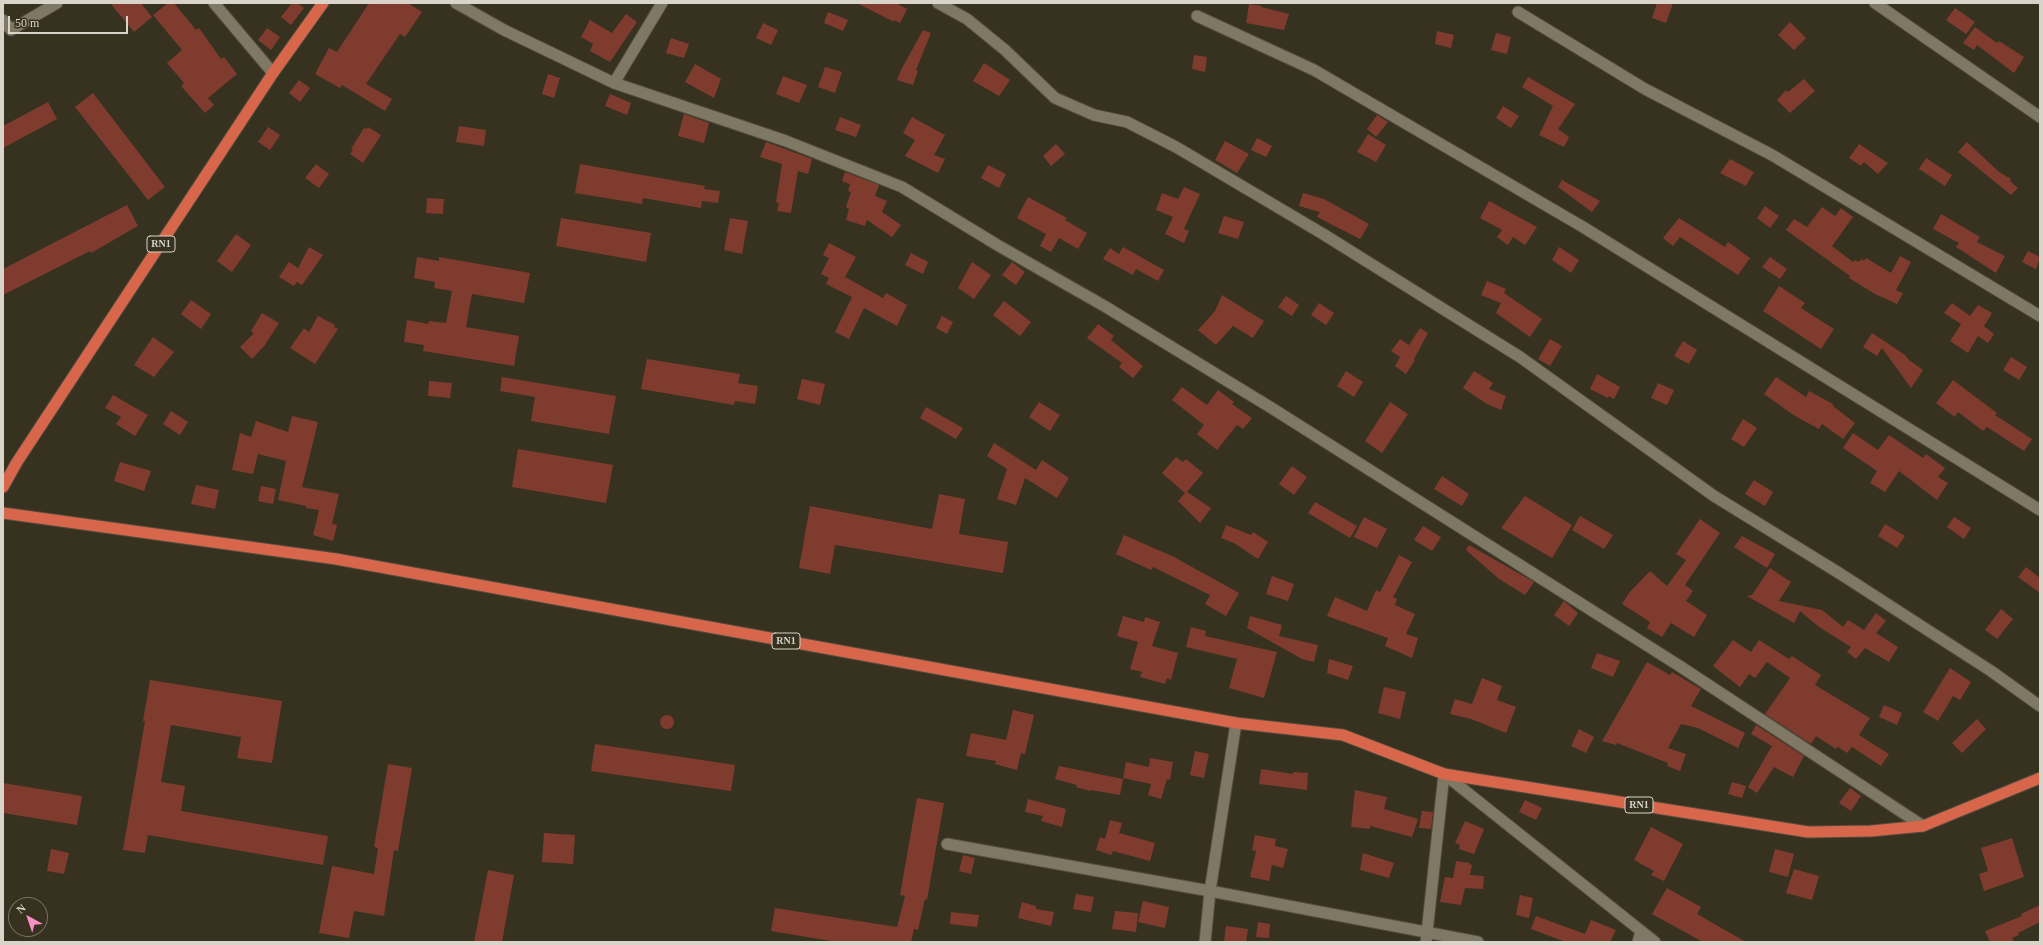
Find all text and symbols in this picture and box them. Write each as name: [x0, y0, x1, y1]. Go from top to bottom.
scale bar: [10, 8, 130, 34]
text: 50 m: [15, 16, 39, 30]
road number: RN1: [147, 236, 175, 252]
road number: RN1: [772, 633, 800, 649]
road number: RN1: [1625, 797, 1653, 813]
north arrow: [8, 897, 48, 937]
text: N: [14, 901, 28, 916]

